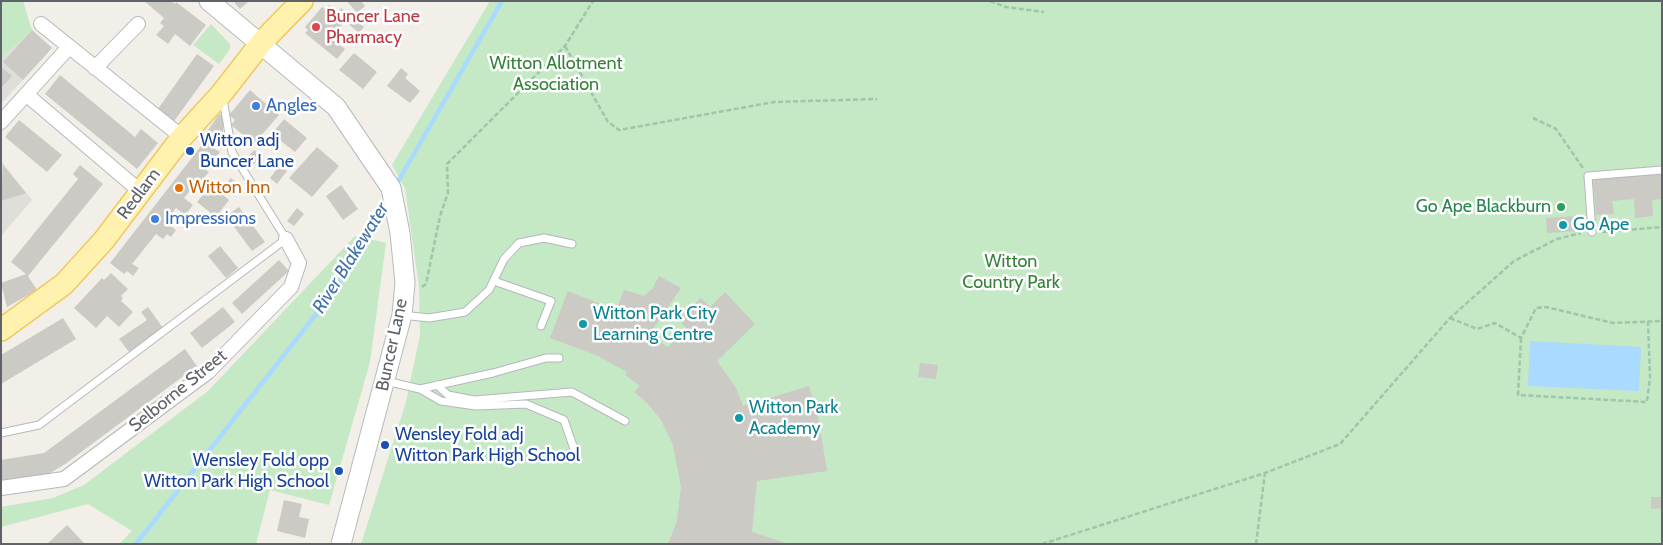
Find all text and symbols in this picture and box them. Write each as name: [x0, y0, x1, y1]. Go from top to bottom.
place label: Buncer Lane Pharmacy: [326, 6, 420, 48]
marker: Buncer Lane Pharmacy: [310, 21, 322, 33]
park label: Witton Allotment Association: [489, 53, 623, 96]
place label: Angles: [266, 95, 317, 117]
marker: Angles: [250, 100, 262, 112]
place label: Witton adj Buncer Lane: [200, 130, 294, 172]
marker: Witton adj Buncer Lane: [184, 145, 196, 157]
street label: Redlam: [113, 164, 165, 224]
place label: Witton Inn: [189, 177, 270, 199]
marker: Witton Inn: [173, 182, 185, 194]
place label: Go Ape Blackburn: [1416, 196, 1551, 218]
water label: River Blakewater: [308, 198, 394, 318]
marker: Go Ape Blackburn: [1555, 201, 1567, 213]
place label: Impressions: [165, 208, 256, 230]
marker: Impressions: [149, 213, 161, 225]
place label: Go Ape: [1573, 214, 1629, 236]
marker: Go Ape: [1557, 219, 1569, 231]
park label: Witton Country Park: [962, 251, 1060, 294]
street label: Buncer Lane: [372, 297, 412, 393]
place label: Witton Park City Learning Centre: [593, 303, 717, 346]
marker: Witton Park City Learning Centre: [577, 318, 589, 330]
street label: Selborne Street: [125, 345, 231, 437]
place label: Witton Park Academy: [749, 397, 838, 439]
marker: Witton Park Academy: [733, 412, 745, 424]
place label: Wensley Fold adj Witton Park High School: [395, 424, 580, 466]
marker: Wensley Fold adj Witton Park High School: [379, 439, 391, 451]
place label: Wensley Fold opp Witton Park High School: [144, 450, 329, 492]
marker: Wensley Fold opp Witton Park High School: [333, 465, 345, 477]

